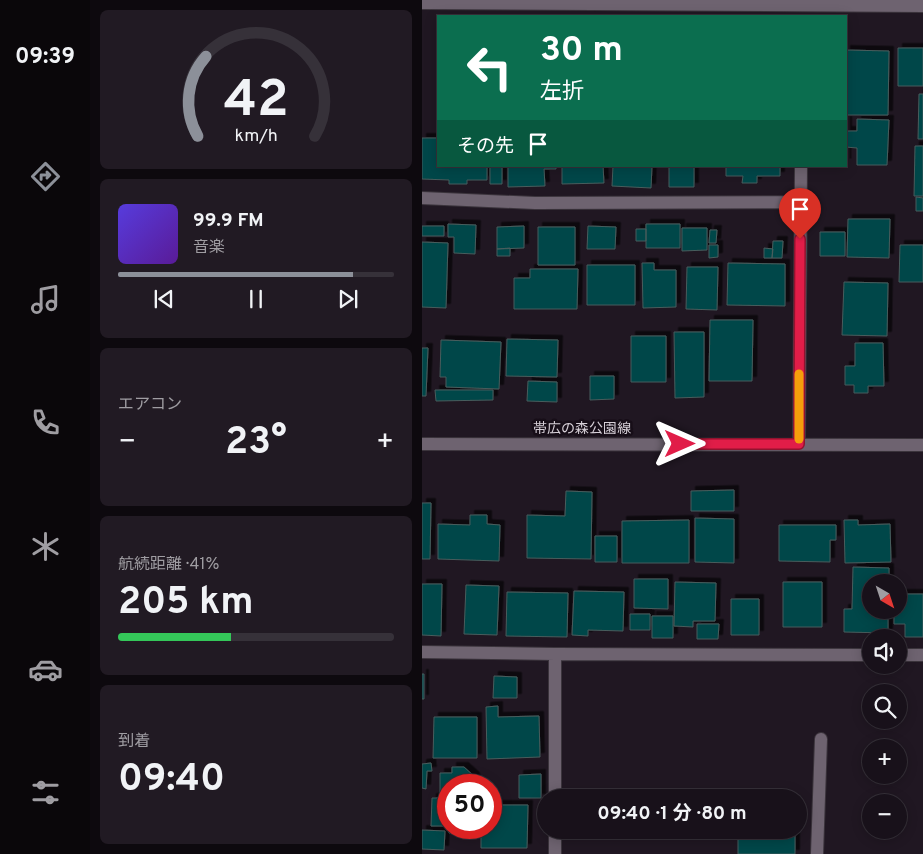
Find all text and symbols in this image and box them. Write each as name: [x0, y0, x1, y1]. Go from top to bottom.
text: 30 m: [540, 29, 623, 73]
icon: left: [457, 35, 522, 100]
text: 09:39: [15, 44, 75, 71]
text: 42: [223, 69, 289, 135]
text: 左折: [540, 79, 584, 106]
text: km/h: [234, 125, 278, 148]
icon: arrive: [524, 130, 552, 158]
text: その先: [457, 135, 514, 159]
icon: directions: [28, 159, 63, 194]
pin: [779, 188, 821, 239]
icon: arrive: [786, 195, 814, 223]
text: 99.9 FM: [193, 209, 264, 233]
text: 音楽: [193, 238, 225, 258]
icon: music: [28, 282, 63, 317]
icon: previous: [150, 285, 178, 313]
icon: pause: [242, 285, 270, 313]
icon: next: [334, 285, 362, 313]
text: エアコン: [118, 395, 182, 415]
icon: phone: [28, 405, 63, 440]
position arrow: [653, 417, 705, 469]
text: 23°: [225, 419, 287, 468]
street label: 帯広の森公園線: [533, 421, 631, 438]
text: −: [118, 425, 136, 461]
text: +: [376, 425, 394, 461]
icon: climate: [28, 529, 63, 564]
text: 航続距離 · 41%: [118, 555, 219, 575]
north arrow: [862, 574, 907, 619]
map controls: [862, 574, 907, 839]
text: 205 km: [118, 579, 254, 628]
button: sound: [862, 629, 907, 674]
icon: car: [28, 652, 63, 687]
button: search: [862, 684, 907, 729]
text: 到着: [118, 732, 150, 752]
button: +: [862, 739, 907, 784]
text: 09:40: [118, 756, 225, 805]
speed limit sign: 50: [437, 774, 502, 839]
icon: filters: [28, 775, 63, 810]
button: −: [862, 794, 907, 839]
text: 09:40 · 1 分 · 80 m: [597, 802, 747, 826]

